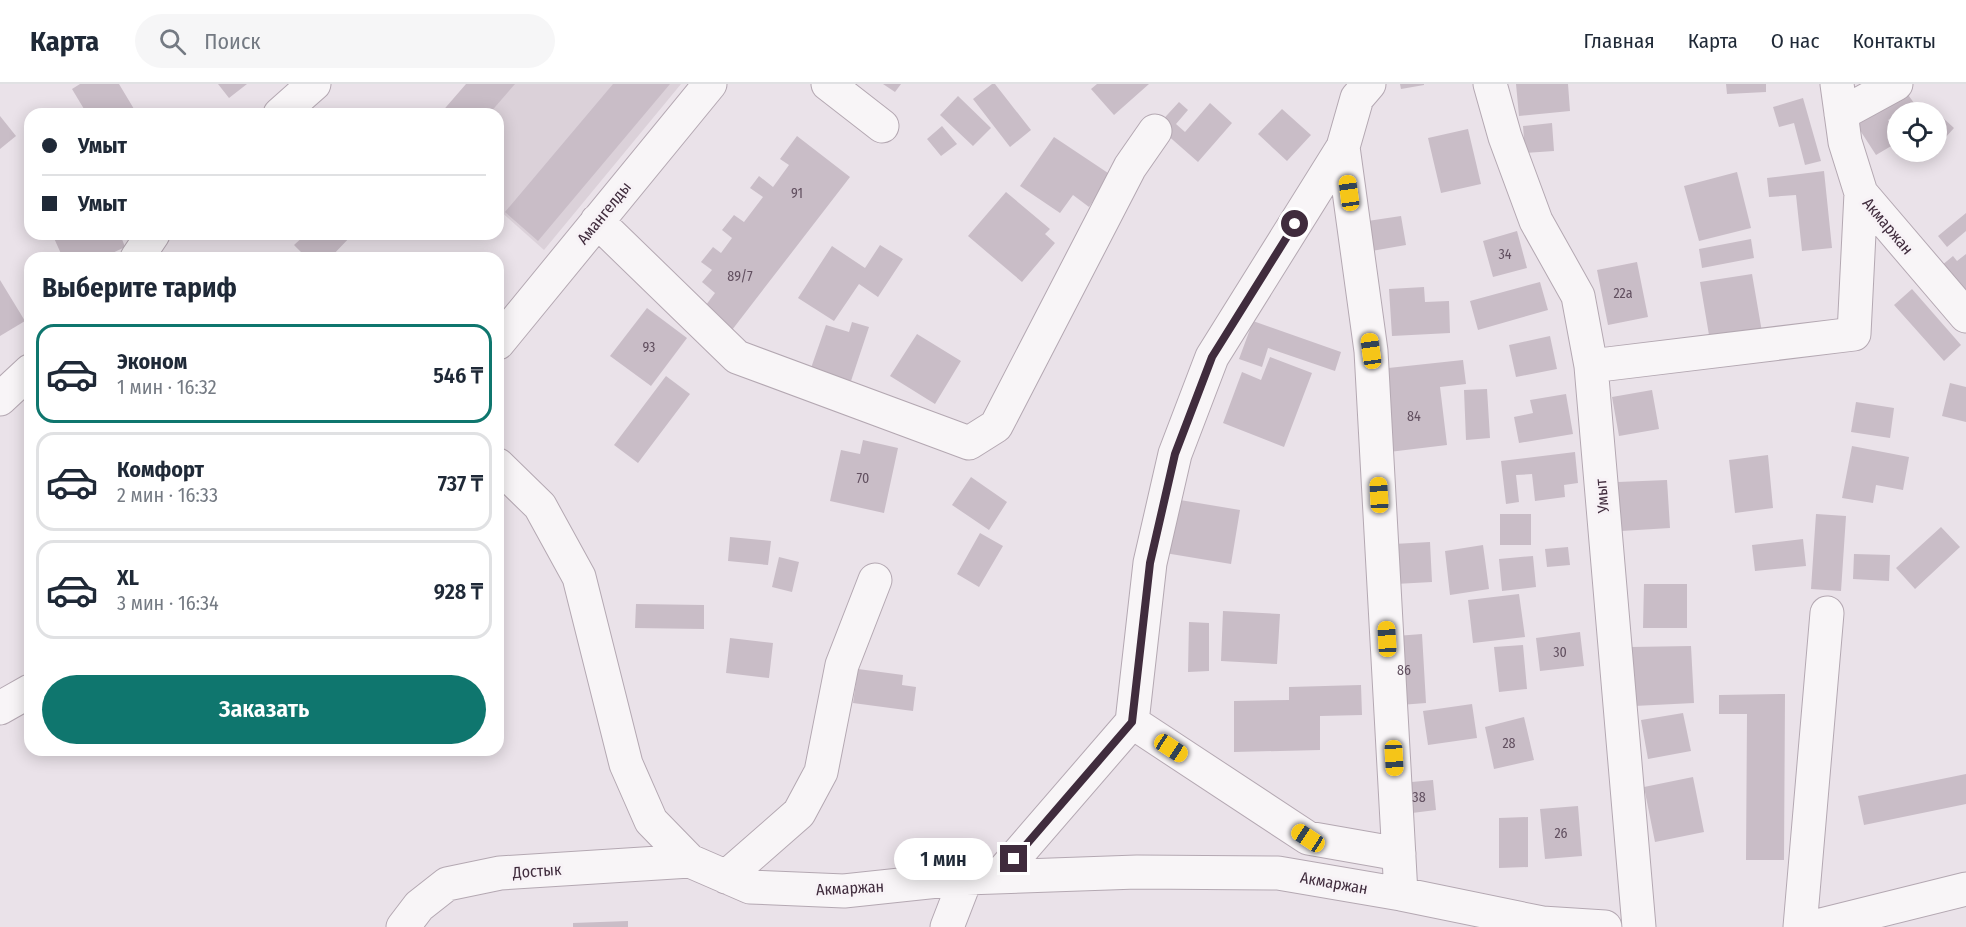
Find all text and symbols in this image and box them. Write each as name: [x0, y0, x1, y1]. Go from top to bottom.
search box: [135, 14, 555, 68]
text: Карта: [30, 25, 99, 58]
icon: search: [156, 25, 189, 58]
text: Поиск: [204, 28, 261, 55]
text: Главная: [1584, 28, 1655, 54]
text: Карта: [1688, 28, 1738, 54]
text: О нас: [1771, 28, 1819, 54]
text: Контакты: [1852, 28, 1936, 54]
map controls: [1887, 102, 1947, 162]
button: locate: [1887, 102, 1947, 162]
text: Умыт: [78, 132, 127, 159]
car: [1338, 174, 1360, 212]
street label: Амангелды: [573, 178, 635, 248]
house number: 91: [791, 185, 803, 202]
text: Умыт: [78, 190, 127, 217]
street label: Акмаржан: [1859, 194, 1917, 258]
route start: [1281, 210, 1308, 237]
house number: 34: [1498, 246, 1512, 263]
house number: 89/7: [727, 268, 753, 285]
text: Выберите тариф: [42, 272, 237, 304]
house number: 22а: [1613, 285, 1633, 302]
car: [1360, 332, 1382, 370]
house number: 93: [643, 339, 655, 356]
icon: car: [45, 347, 99, 401]
text: Эконом: [117, 348, 187, 375]
text: 546 ₸: [433, 362, 483, 389]
text: 1 мин · 16:32: [117, 375, 217, 399]
house number: 84: [1407, 408, 1421, 425]
icon: car: [45, 455, 99, 509]
text: Комфорт: [117, 456, 204, 483]
text: 737 ₸: [438, 470, 483, 497]
house number: 70: [857, 470, 869, 487]
car: [1369, 477, 1389, 513]
street label: Умыт: [1591, 478, 1613, 515]
text: 2 мин · 16:33: [117, 483, 218, 507]
icon: car: [45, 563, 99, 617]
text: XL: [117, 564, 139, 591]
text: 928 ₸: [434, 578, 483, 605]
text: 3 мин · 16:34: [117, 591, 219, 615]
car: [1377, 621, 1397, 657]
house number: 30: [1553, 644, 1567, 661]
house number: 86: [1397, 662, 1411, 679]
button: Заказать: [42, 675, 486, 744]
car: [1151, 731, 1191, 765]
house number: 28: [1502, 735, 1516, 752]
car: [1384, 740, 1404, 776]
house number: 38: [1412, 789, 1426, 806]
car: [1288, 821, 1328, 855]
house number: 26: [1554, 825, 1568, 842]
callout: 1 мин: [894, 838, 993, 880]
route end: [1000, 845, 1027, 872]
text: 1 мин: [920, 847, 967, 871]
street label: Достык: [511, 860, 562, 882]
street label: Акмаржан: [1299, 868, 1369, 898]
street label: Акмаржан: [815, 877, 885, 899]

